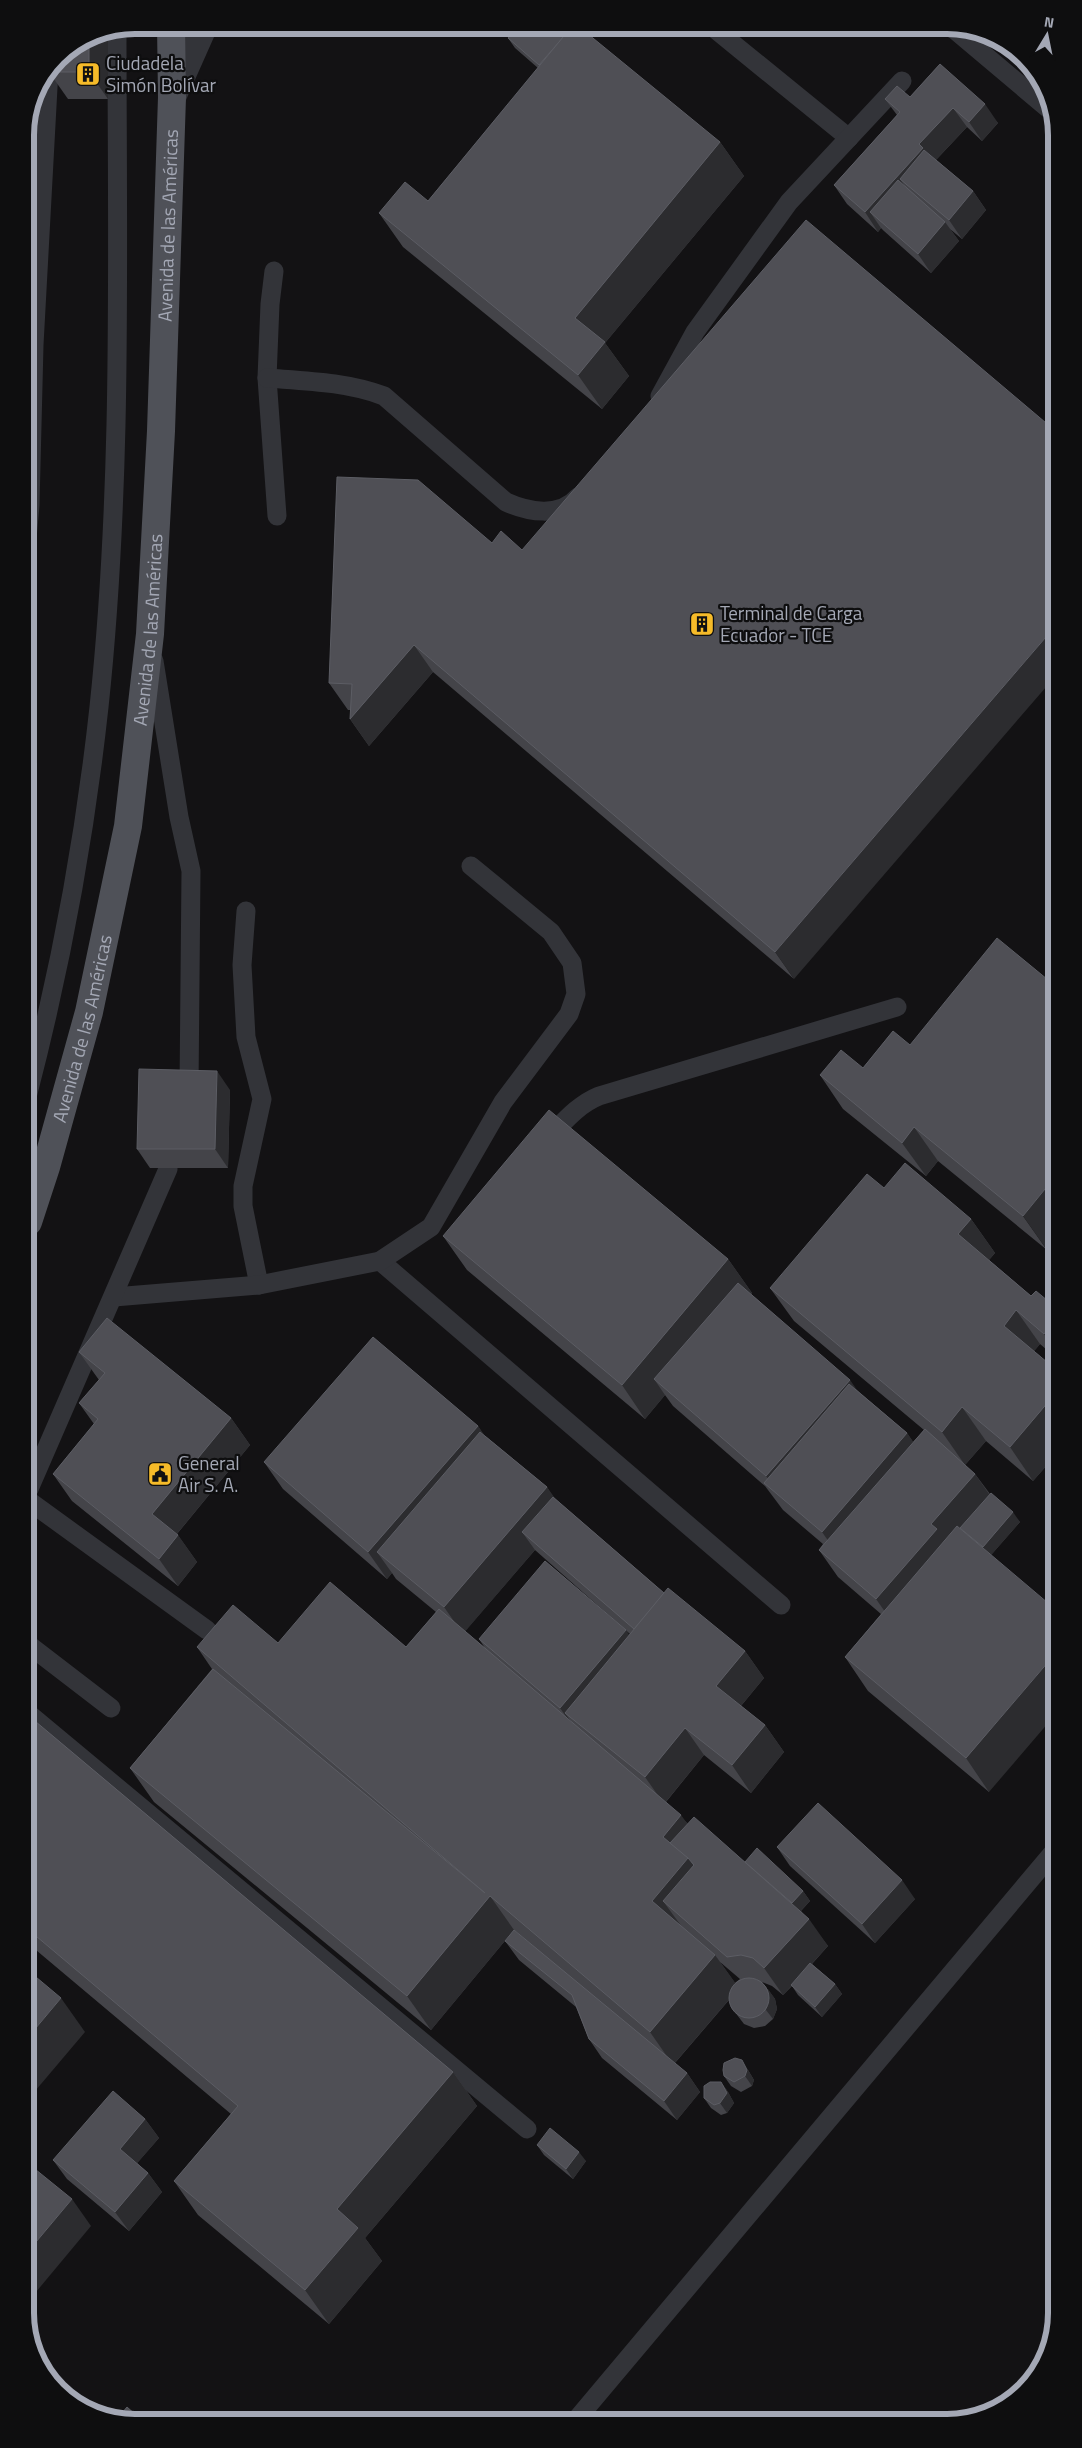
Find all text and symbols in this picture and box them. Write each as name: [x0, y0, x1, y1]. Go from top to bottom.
north arrow: [1022, 10, 1072, 60]
text: N: [1043, 11, 1056, 33]
place label: Ciudadela Simón Bolívar: [106, 48, 217, 99]
building icon: Ciudadela Simón Bolívar: [75, 61, 101, 87]
street label: Avenida de las Américas: [150, 128, 185, 322]
street label: Avenida de las Américas: [125, 533, 169, 727]
place label: Terminal de Carga Ecuador - TCE: [720, 598, 863, 649]
building icon: Terminal de Carga Ecuador - TCE: [689, 611, 715, 637]
street label: Avenida de las Américas: [44, 932, 119, 1126]
place label: General Air S. A.: [178, 1448, 240, 1499]
public building icon: General Air S. A.: [147, 1461, 173, 1487]

